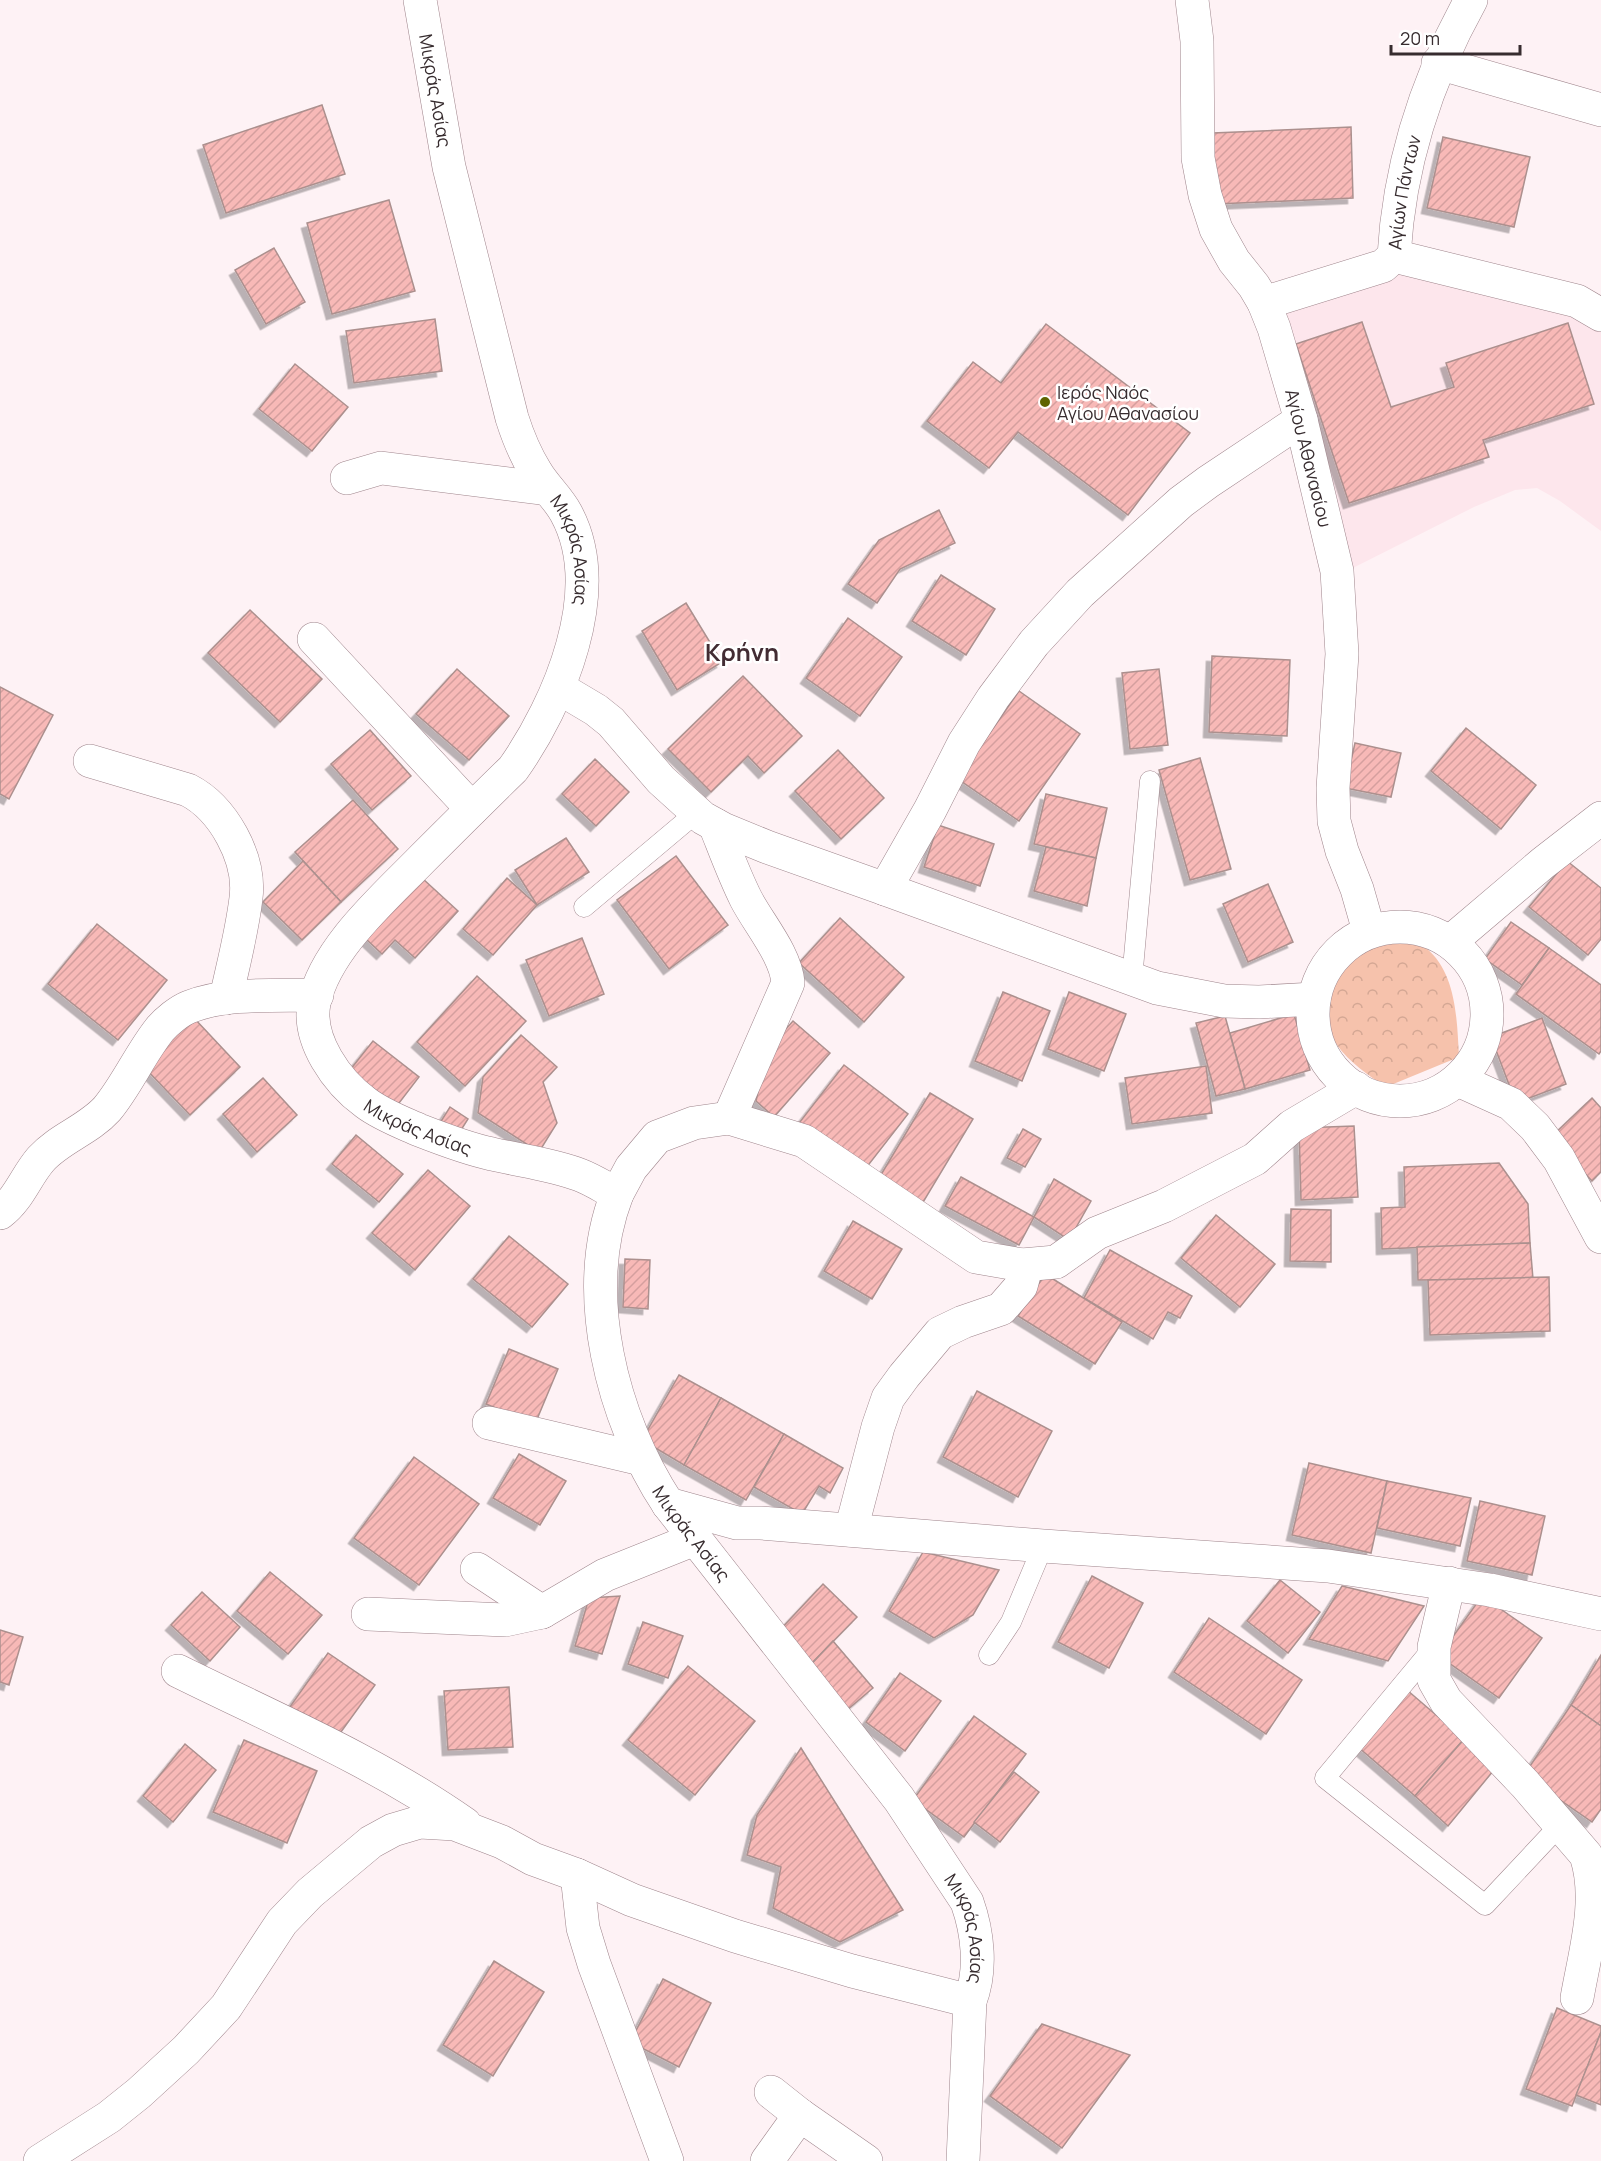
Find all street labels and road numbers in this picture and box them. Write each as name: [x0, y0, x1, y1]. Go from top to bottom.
street label: Μικράς Ασίας: [414, 32, 457, 149]
street label: Αγίων Πάντων: [1382, 132, 1426, 251]
street label: Αγίου Αθανασίου: [1280, 386, 1338, 530]
street label: Μικράς Ασίας: [545, 489, 594, 607]
street label: Μικράς Ασίας: [359, 1093, 475, 1160]
street label: Μικράς Ασίας: [647, 1481, 736, 1586]
street label: Μικράς Ασίας: [939, 1869, 989, 1986]

